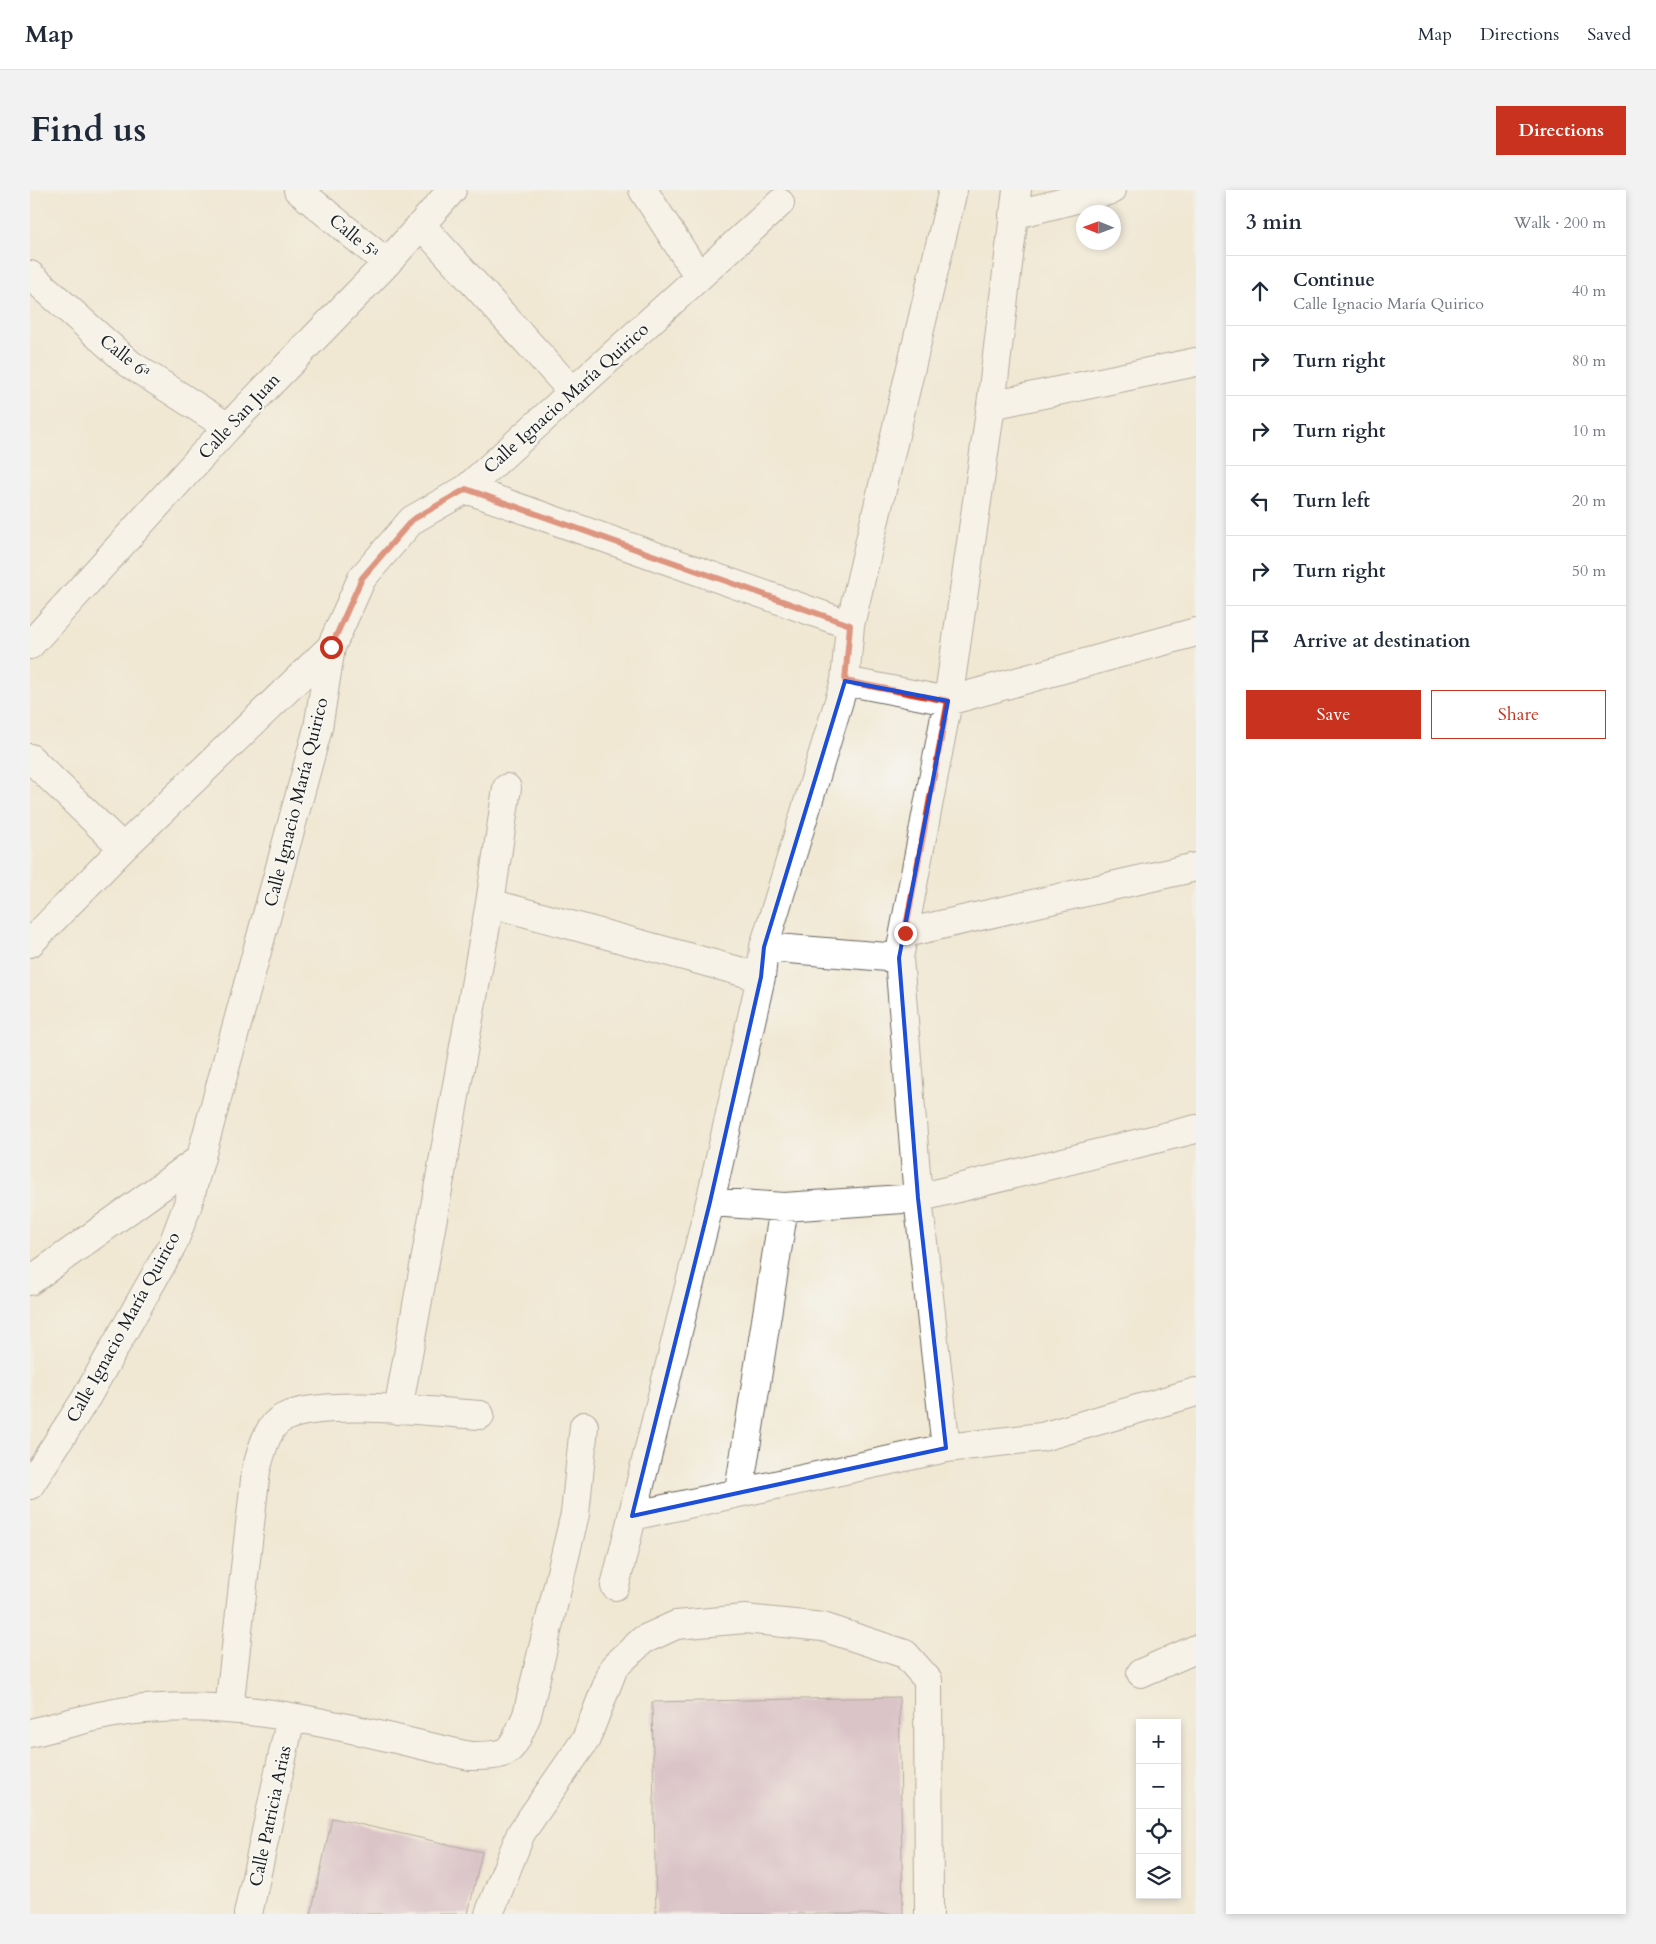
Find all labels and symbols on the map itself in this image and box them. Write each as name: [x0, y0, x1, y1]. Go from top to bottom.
north arrow: [1076, 205, 1121, 250]
street label: Calle 5ª: [323, 208, 385, 265]
street label: Calle Ignacio María Quirico: [478, 317, 655, 480]
street label: Calle 6ª: [94, 329, 156, 385]
street label: Calle San Juan: [193, 367, 286, 465]
route start: [320, 636, 343, 659]
street label: Calle Ignacio María Quirico: [258, 695, 335, 909]
route end: [894, 922, 917, 945]
street label: Calle Ignacio María Quirico: [60, 1227, 187, 1427]
street label: Calle Patricia Arias: [243, 1743, 298, 1889]

